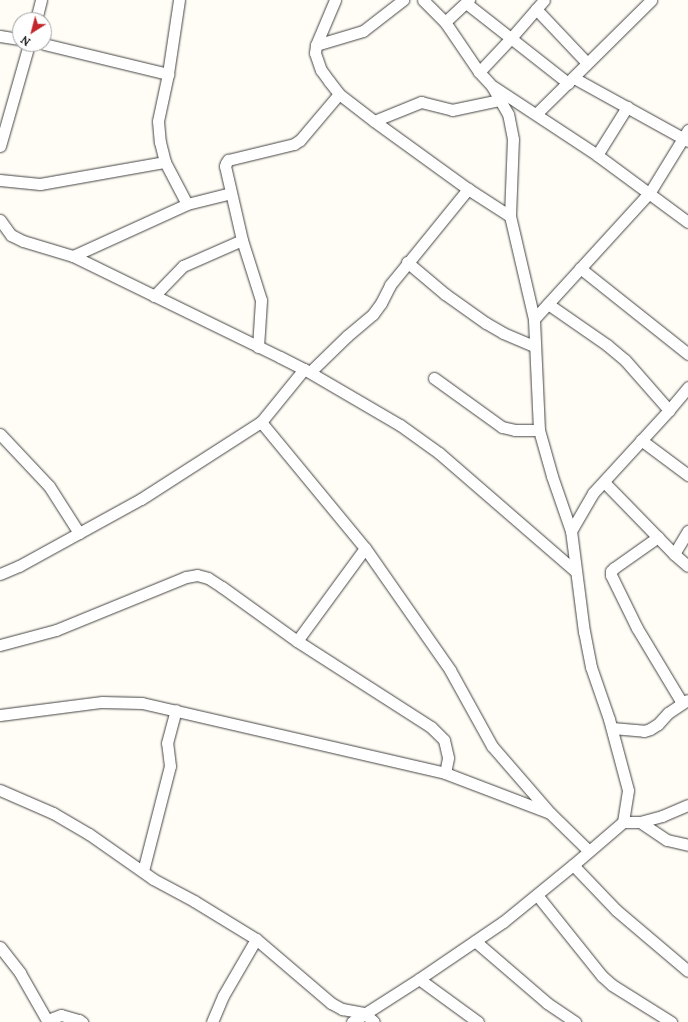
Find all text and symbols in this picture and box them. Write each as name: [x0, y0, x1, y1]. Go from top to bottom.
north arrow: [12, 12, 52, 52]
text: N: [18, 33, 33, 49]

